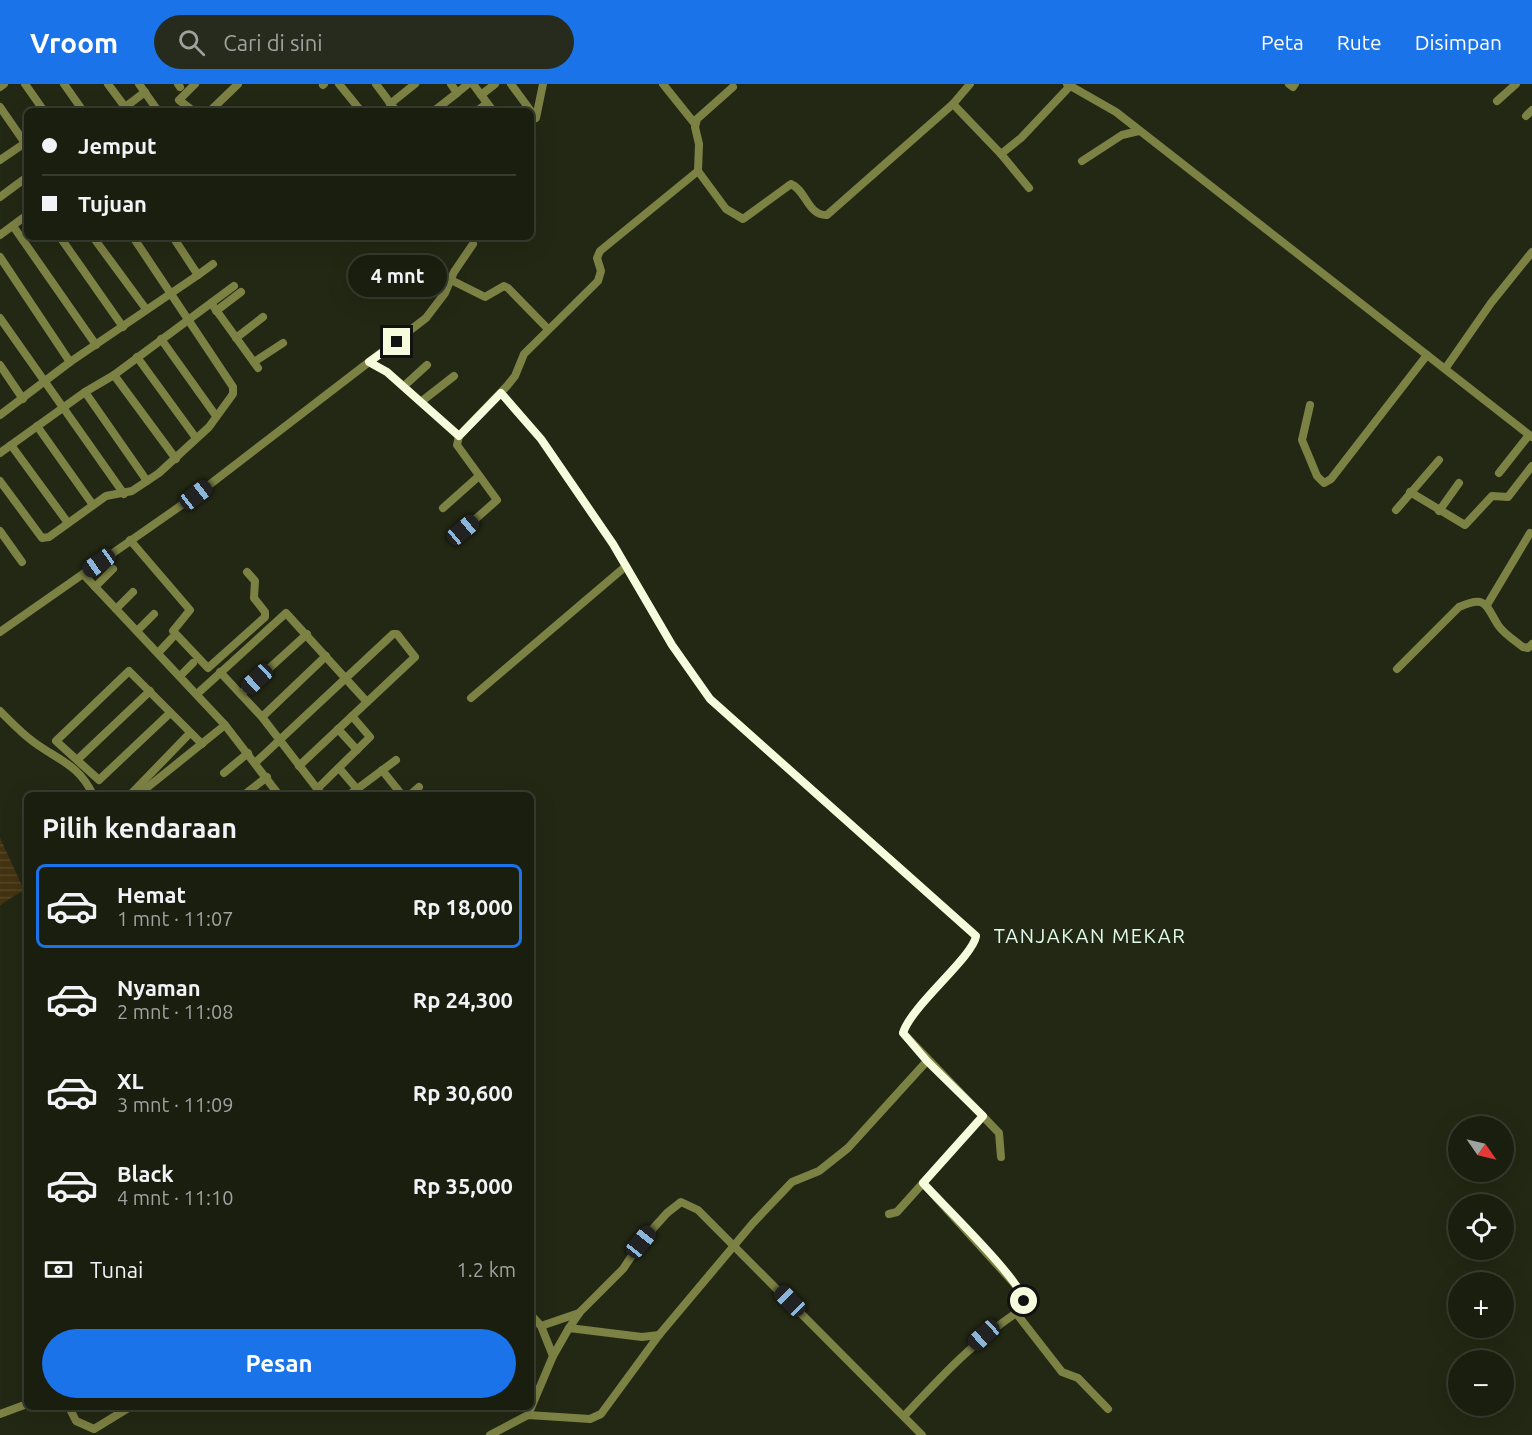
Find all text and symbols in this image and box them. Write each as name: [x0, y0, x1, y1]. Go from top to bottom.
search box: [154, 15, 574, 69]
icon: search: [175, 26, 208, 59]
text: Vroom: [30, 27, 118, 58]
text: Cari di sini: [223, 30, 323, 55]
text: Peta: [1261, 30, 1304, 54]
text: Rute: [1337, 30, 1382, 54]
text: Disimpan: [1415, 30, 1502, 54]
text: Jemput: [78, 133, 157, 158]
text: Tujuan: [78, 191, 147, 216]
callout: 4 mnt: [348, 255, 446, 297]
text: 4 mnt: [371, 264, 424, 287]
route end: [383, 328, 410, 355]
car: [176, 477, 216, 513]
car: [443, 512, 483, 548]
car: [79, 545, 119, 581]
car: [238, 660, 276, 698]
text: Pilih kendaraan: [42, 813, 237, 843]
icon: car: [45, 879, 99, 933]
text: Hemat: [117, 882, 186, 907]
text: Rp 18,000: [413, 894, 513, 919]
text: 1 mnt · 11:07: [117, 907, 234, 930]
district label: TANJAKAN MEKAR: [994, 924, 1186, 947]
icon: car: [45, 972, 99, 1026]
text: Nyaman: [117, 975, 201, 1000]
text: Rp 24,300: [413, 987, 513, 1012]
text: 2 mnt · 11:08: [117, 1000, 234, 1023]
icon: car: [45, 1065, 99, 1119]
text: XL: [117, 1068, 144, 1093]
text: Rp 30,600: [413, 1080, 513, 1105]
text: 3 mnt · 11:09: [117, 1093, 234, 1116]
north arrow: [1448, 1116, 1514, 1182]
map controls: [1448, 1116, 1514, 1416]
icon: car: [45, 1158, 99, 1212]
text: Black: [117, 1161, 174, 1186]
text: Rp 35,000: [413, 1173, 513, 1198]
text: 4 mnt · 11:10: [117, 1186, 234, 1209]
button: locate: [1448, 1194, 1514, 1260]
car: [623, 1222, 659, 1262]
icon: cash: [42, 1253, 75, 1286]
text: Tunai: [90, 1257, 143, 1282]
text: 1.2 km: [457, 1258, 516, 1281]
button: +: [1448, 1272, 1514, 1338]
car: [771, 1282, 809, 1320]
route start: [1010, 1287, 1037, 1314]
car: [965, 1316, 1003, 1354]
button: Pesan: [42, 1329, 516, 1398]
button: −: [1448, 1350, 1514, 1416]

